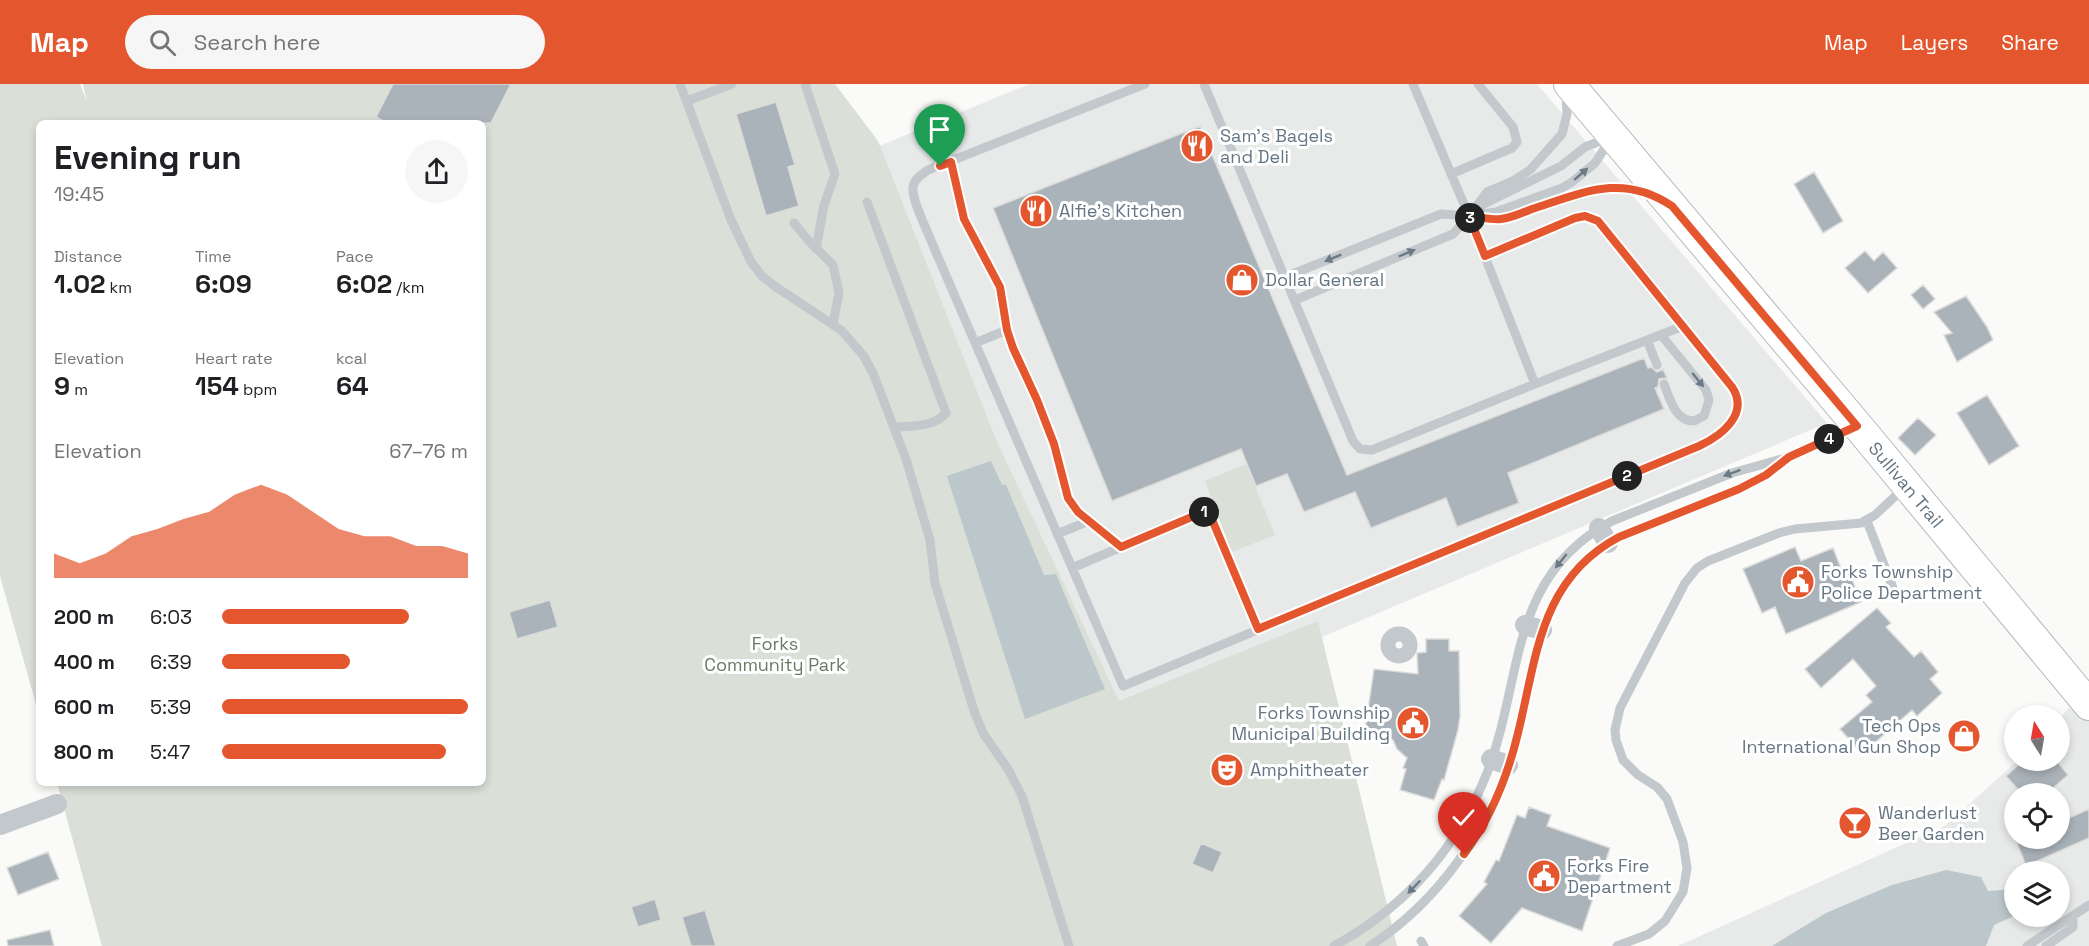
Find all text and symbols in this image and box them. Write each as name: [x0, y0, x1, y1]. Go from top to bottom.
search box: [125, 15, 545, 69]
text: Map: [30, 24, 89, 60]
icon: search: [146, 26, 179, 59]
text: Search here: [194, 28, 321, 56]
text: Map: [1824, 29, 1868, 56]
text: Layers: [1901, 29, 1968, 56]
text: Share: [2001, 29, 2059, 56]
pin: [914, 104, 965, 166]
icon: arrive: [923, 113, 956, 146]
place label: Sam's Bagels and Deli: [1220, 124, 1333, 168]
restaurant icon: Sam's Bagels and Deli: [1179, 128, 1215, 164]
text: Evening run: [54, 137, 242, 179]
button: share: [405, 140, 468, 203]
one-way arrow: [1574, 167, 1589, 181]
text: 19:45: [54, 181, 104, 207]
restaurant icon: Alfie's Kitchen: [1018, 193, 1054, 229]
place label: Alfie's Kitchen: [1059, 199, 1182, 222]
pin: 3: [1455, 203, 1485, 233]
text: 3: [1465, 207, 1475, 228]
text: Distance: [54, 246, 122, 267]
text: Time: [195, 246, 231, 267]
text: Pace: [336, 246, 373, 267]
one-way arrow: [1398, 248, 1416, 257]
one-way arrow: [1324, 253, 1342, 263]
shop icon: Dollar General: [1224, 262, 1260, 298]
text: 1.02: [54, 267, 105, 301]
text: 6:09: [195, 267, 252, 301]
text: 6:02: [336, 267, 392, 301]
place label: Dollar General: [1265, 268, 1384, 291]
text: km: [105, 277, 132, 298]
text: /km: [392, 277, 425, 298]
text: Elevation: [54, 348, 124, 369]
text: Heart rate: [195, 348, 273, 369]
text: kcal: [336, 348, 367, 369]
text: 9: [54, 369, 70, 403]
text: 154: [195, 369, 239, 403]
text: 64: [336, 369, 369, 403]
one-way arrow: [1691, 372, 1704, 387]
text: m: [70, 379, 88, 400]
text: bpm: [239, 379, 277, 400]
pin: 4: [1814, 424, 1844, 454]
text: 4: [1824, 428, 1834, 449]
street label: Sullivan Trail: [1864, 437, 1949, 532]
text: Elevation: [54, 438, 142, 464]
text: 67–76 m: [389, 438, 468, 464]
pin: 2: [1612, 461, 1642, 491]
text: 2: [1622, 465, 1632, 486]
one-way arrow: [1723, 469, 1741, 479]
pin: 1: [1189, 497, 1219, 527]
text: 1: [1200, 501, 1208, 522]
one-way arrow: [1555, 553, 1568, 569]
place label: Forks Township Police Department: [1821, 560, 1982, 604]
public building icon: Forks Township Police Department: [1780, 564, 1816, 600]
text: 200 m: [54, 604, 114, 630]
text: 6:03: [150, 604, 192, 630]
park label: Forks Community Park: [704, 632, 846, 676]
text: 400 m: [54, 649, 115, 675]
text: 6:39: [150, 649, 192, 675]
text: 600 m: [54, 694, 114, 720]
text: 5:39: [150, 694, 191, 720]
place label: Forks Township Municipal Building: [1231, 701, 1390, 745]
public building icon: Forks Township Municipal Building: [1395, 705, 1431, 741]
north arrow: [2004, 705, 2070, 771]
map controls: [2004, 705, 2070, 927]
place label: Tech Ops International Gun Shop: [1742, 714, 1941, 758]
shop icon: Tech Ops International Gun Shop: [1946, 718, 1982, 754]
text: 800 m: [54, 739, 114, 765]
text: 5:47: [150, 739, 190, 765]
theatre icon: Amphitheater: [1209, 752, 1245, 788]
place label: Amphitheater: [1250, 758, 1369, 781]
button: locate: [2004, 783, 2070, 849]
pin: [1438, 792, 1489, 854]
icon: check: [1447, 801, 1480, 834]
place label: Wanderlust Beer Garden: [1878, 801, 1985, 845]
bar icon: Wanderlust Beer Garden: [1837, 805, 1873, 841]
place label: Forks Fire Department: [1567, 854, 1672, 898]
public building icon: Forks Fire Department: [1526, 858, 1562, 894]
button: layers: [2004, 861, 2070, 927]
one-way arrow: [1407, 879, 1421, 894]

